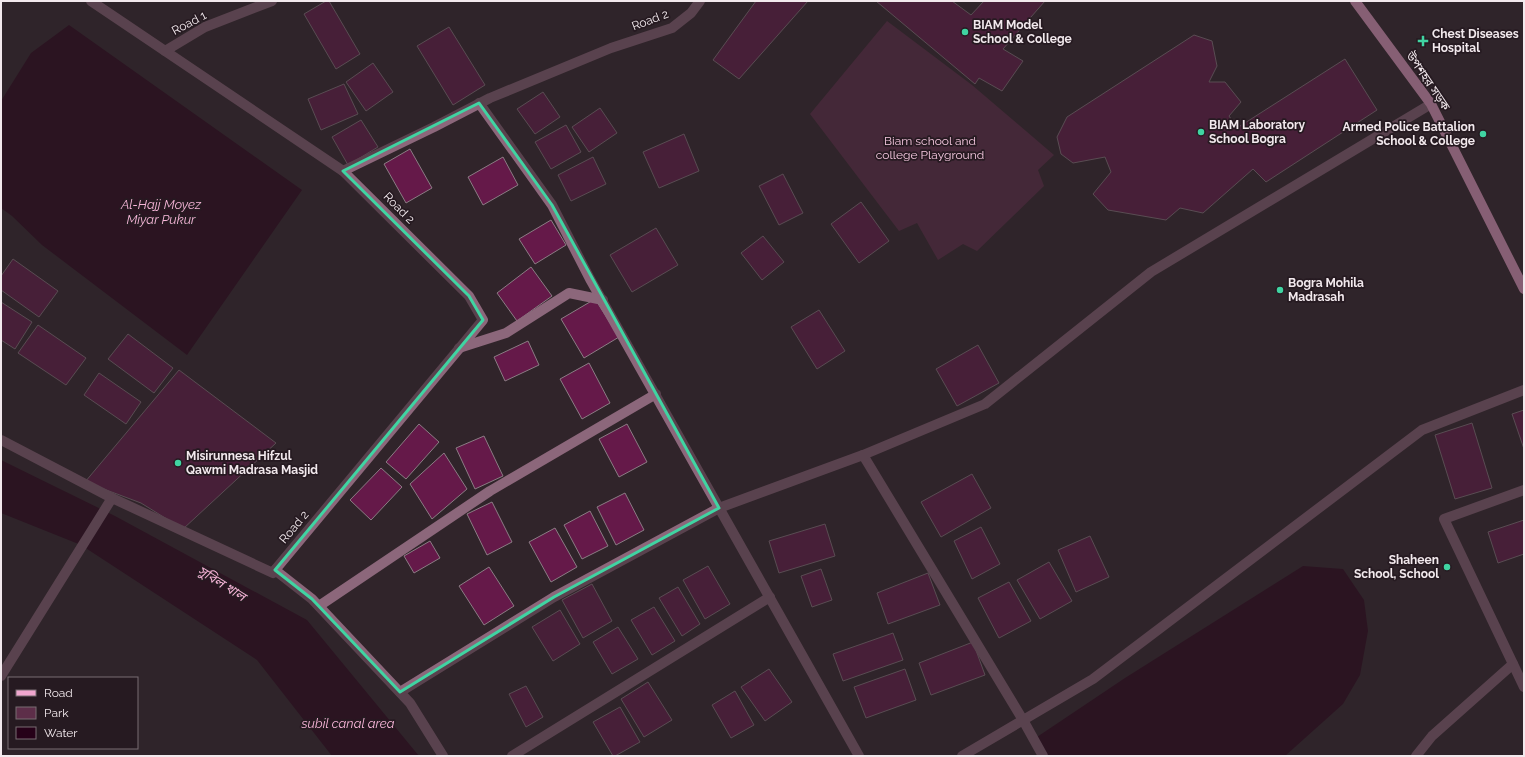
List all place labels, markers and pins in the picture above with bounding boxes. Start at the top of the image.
place label: BIAM Model School & College [973,18,1072,46]
marker: BIAM Model School & College [960,27,970,37]
place label: Chest Diseases Hospital [1432,27,1519,55]
marker: Chest Diseases Hospital [1417,35,1429,47]
place label: BIAM Laboratory School Bogra [1209,118,1306,146]
place label: Armed Police Battalion School & College [1343,120,1475,148]
marker: BIAM Laboratory School Bogra [1196,127,1206,137]
marker: Armed Police Battalion School & College [1478,129,1488,139]
place label: Bogra Mohila Madrasah [1288,276,1364,304]
marker: Bogra Mohila Madrasah [1275,285,1285,295]
place label: Misirunnesa Hifzul Qawmi Madrasa Masjid [186,449,318,477]
marker: Misirunnesa Hifzul Qawmi Madrasa Masjid [173,458,183,468]
place label: Shaheen School, School [1354,553,1439,581]
marker: Shaheen School, School [1442,562,1452,572]

